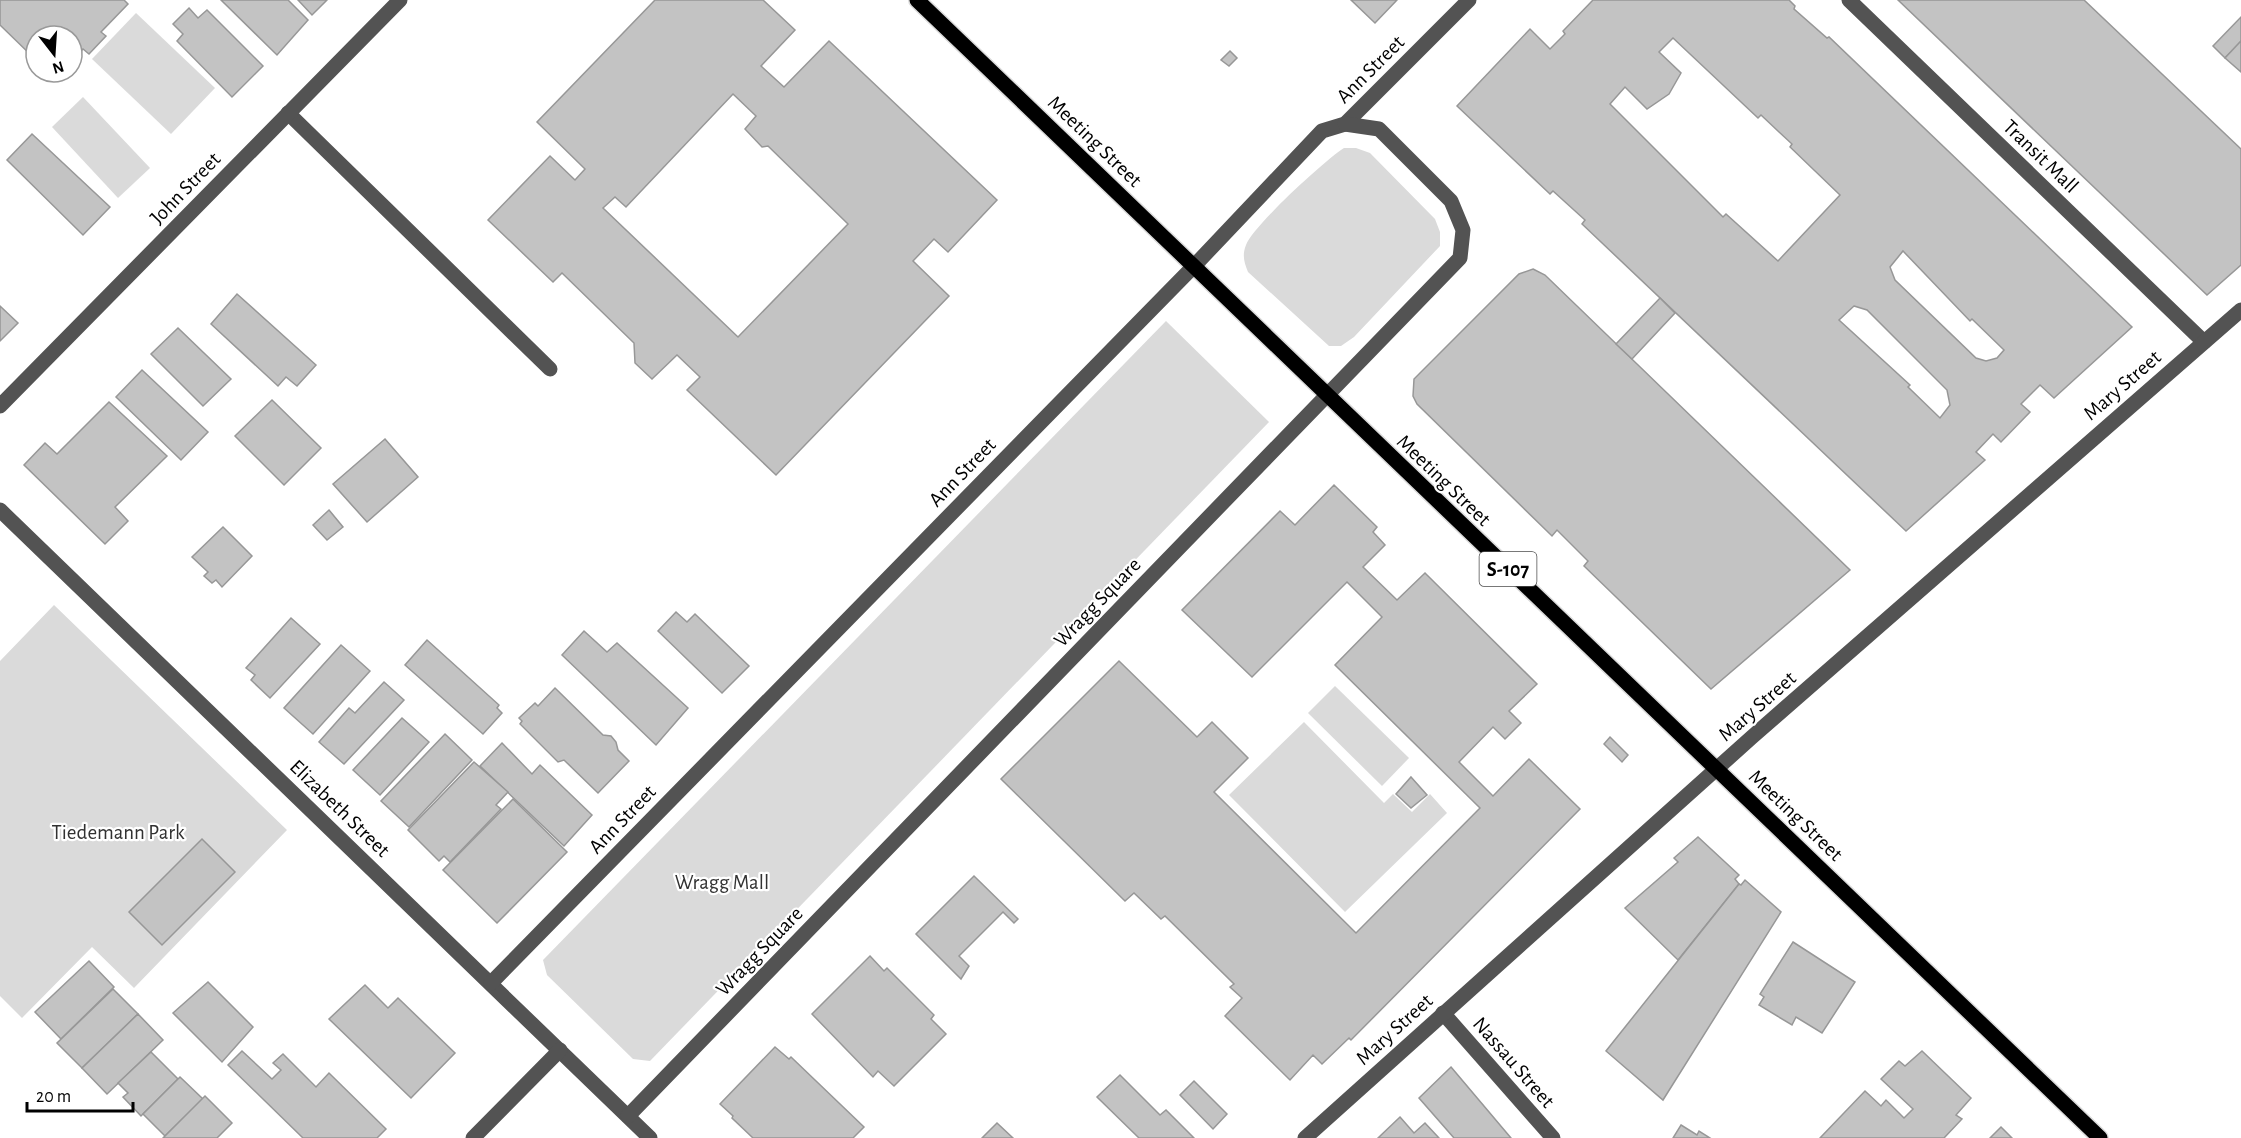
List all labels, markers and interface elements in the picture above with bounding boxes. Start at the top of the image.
north arrow [24,24,84,84]
street label: Ann Street [1332,31,1408,107]
text: N [50,58,66,77]
street label: Meeting Street [1044,92,1146,191]
street label: Transit Mall [1999,116,2082,197]
street label: John Street [146,148,225,228]
street label: Mary Street [2080,346,2165,424]
street label: Meeting Street [1393,431,1495,530]
street label: Ann Street [925,434,1000,511]
road number: S-107 [1480,552,1537,586]
street label: Wragg Square [1050,554,1145,651]
street label: Mary Street [1715,667,1800,745]
street label: Elizabeth Street [286,756,394,861]
street label: Meeting Street [1745,766,1847,865]
street label: Ann Street [585,781,660,858]
park label: Tiedemann Park [51,822,185,843]
park label: Wragg Mall [675,872,769,893]
street label: Wragg Square [712,903,807,1000]
street label: Mary Street [1352,990,1437,1069]
street label: Nassau Street [1469,1013,1559,1112]
scale bar [27,1075,134,1113]
text: 20 m [36,1088,71,1106]

